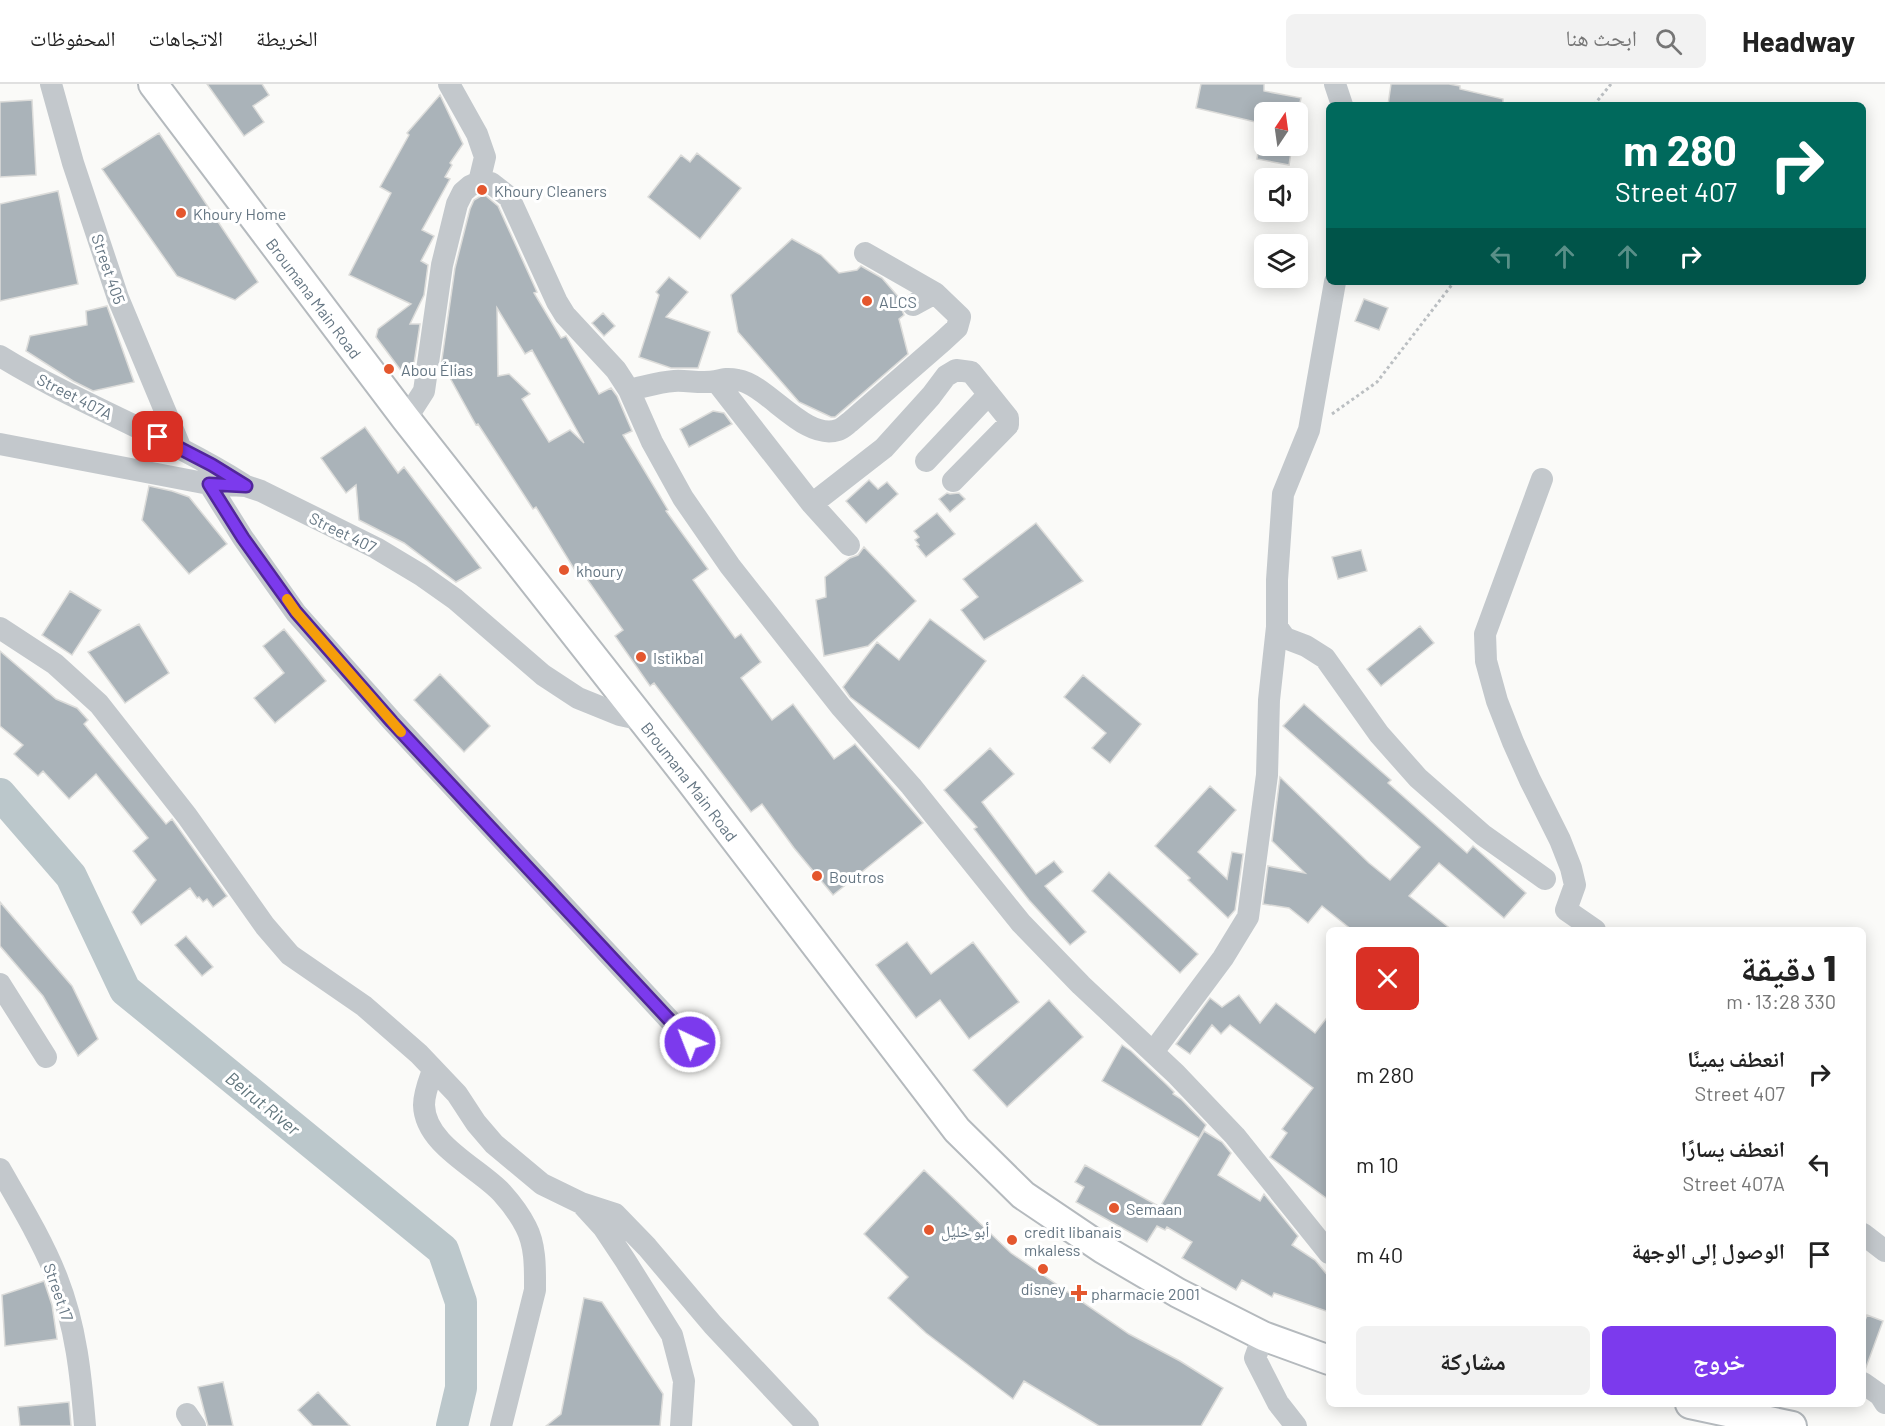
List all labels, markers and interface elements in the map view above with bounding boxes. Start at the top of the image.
search box [1286,14,1706,68]
text: ابحث هنا [1565,24,1637,50]
text: Headway [1742,24,1855,58]
text: المحفوظات [30,25,115,50]
text: الاتجاهات [148,25,223,50]
text: الخريطة [256,25,318,50]
icon: search [1652,25,1685,58]
north arrow [1254,102,1308,156]
map controls [1254,102,1308,288]
text: 280 m [1623,124,1737,174]
icon: right [1758,126,1836,204]
button: sound [1254,168,1308,222]
text: Street 407 [1615,175,1737,207]
place label: Khoury Cleaners [494,181,607,200]
marker: Khoury Cleaners [475,183,489,197]
place label: Khoury Home [193,204,286,223]
marker: Khoury Home [174,206,188,220]
street label: Street 405 [88,231,130,307]
street label: Broumana Main Road [263,234,366,362]
button: layers [1254,234,1308,288]
icon: left [1485,240,1518,273]
icon: ahead [1548,240,1581,273]
icon: ahead [1611,240,1644,273]
icon: right [1674,240,1707,273]
place label: ALCS [879,292,917,311]
marker: ALCS [860,294,874,308]
place label: Abou Élias [401,360,473,379]
marker: Abou Élias [382,362,396,376]
street label: Street 407A [34,369,116,423]
pin [132,411,183,462]
icon: arrive [141,420,174,453]
street label: Street 407 [306,508,380,557]
place label: khoury [576,561,624,580]
marker: khoury [557,563,571,577]
place label: Istikbal [653,648,703,667]
marker: Istikbal [634,650,648,664]
street label: Broumana Main Road [638,718,742,844]
place label: Boutros [829,867,884,886]
marker: Boutros [810,869,824,883]
text: 1 دقيقة [1740,945,1836,988]
button: close [1356,947,1419,1010]
text: 330 m · 13:28 [1726,989,1836,1013]
position arrow [658,1010,722,1074]
text: انعطف يمينًا [1687,1045,1785,1071]
icon: right [1803,1058,1836,1091]
text: 280 m [1356,1061,1414,1087]
water label: Beirut River [221,1066,305,1140]
text: Street 407 [1695,1081,1785,1105]
text: انعطف يسارًا [1681,1135,1785,1161]
icon: left [1803,1148,1836,1181]
text: 10 m [1356,1151,1399,1177]
text: Street 407A [1682,1171,1785,1195]
place label: Semaan [1126,1199,1182,1218]
marker: Semaan [1107,1201,1121,1215]
place label: أبو خليل [941,1221,989,1242]
place label: credit libanais mkaless [1024,1222,1122,1259]
marker: أبو خليل [922,1223,936,1237]
marker: credit libanais mkaless [1005,1233,1019,1247]
text: الوصول إلى الوجهة [1632,1237,1785,1263]
icon: arrive [1803,1238,1836,1271]
text: 40 m [1356,1241,1403,1267]
street label: Street 17 [40,1261,78,1324]
marker: disney [1036,1262,1050,1276]
place label: disney [1021,1279,1066,1298]
place label: pharmacie 2001 [1091,1284,1200,1303]
marker: pharmacie 2001 [1072,1286,1086,1300]
button: مشاركة [1356,1326,1590,1395]
button: خروج [1602,1326,1836,1395]

